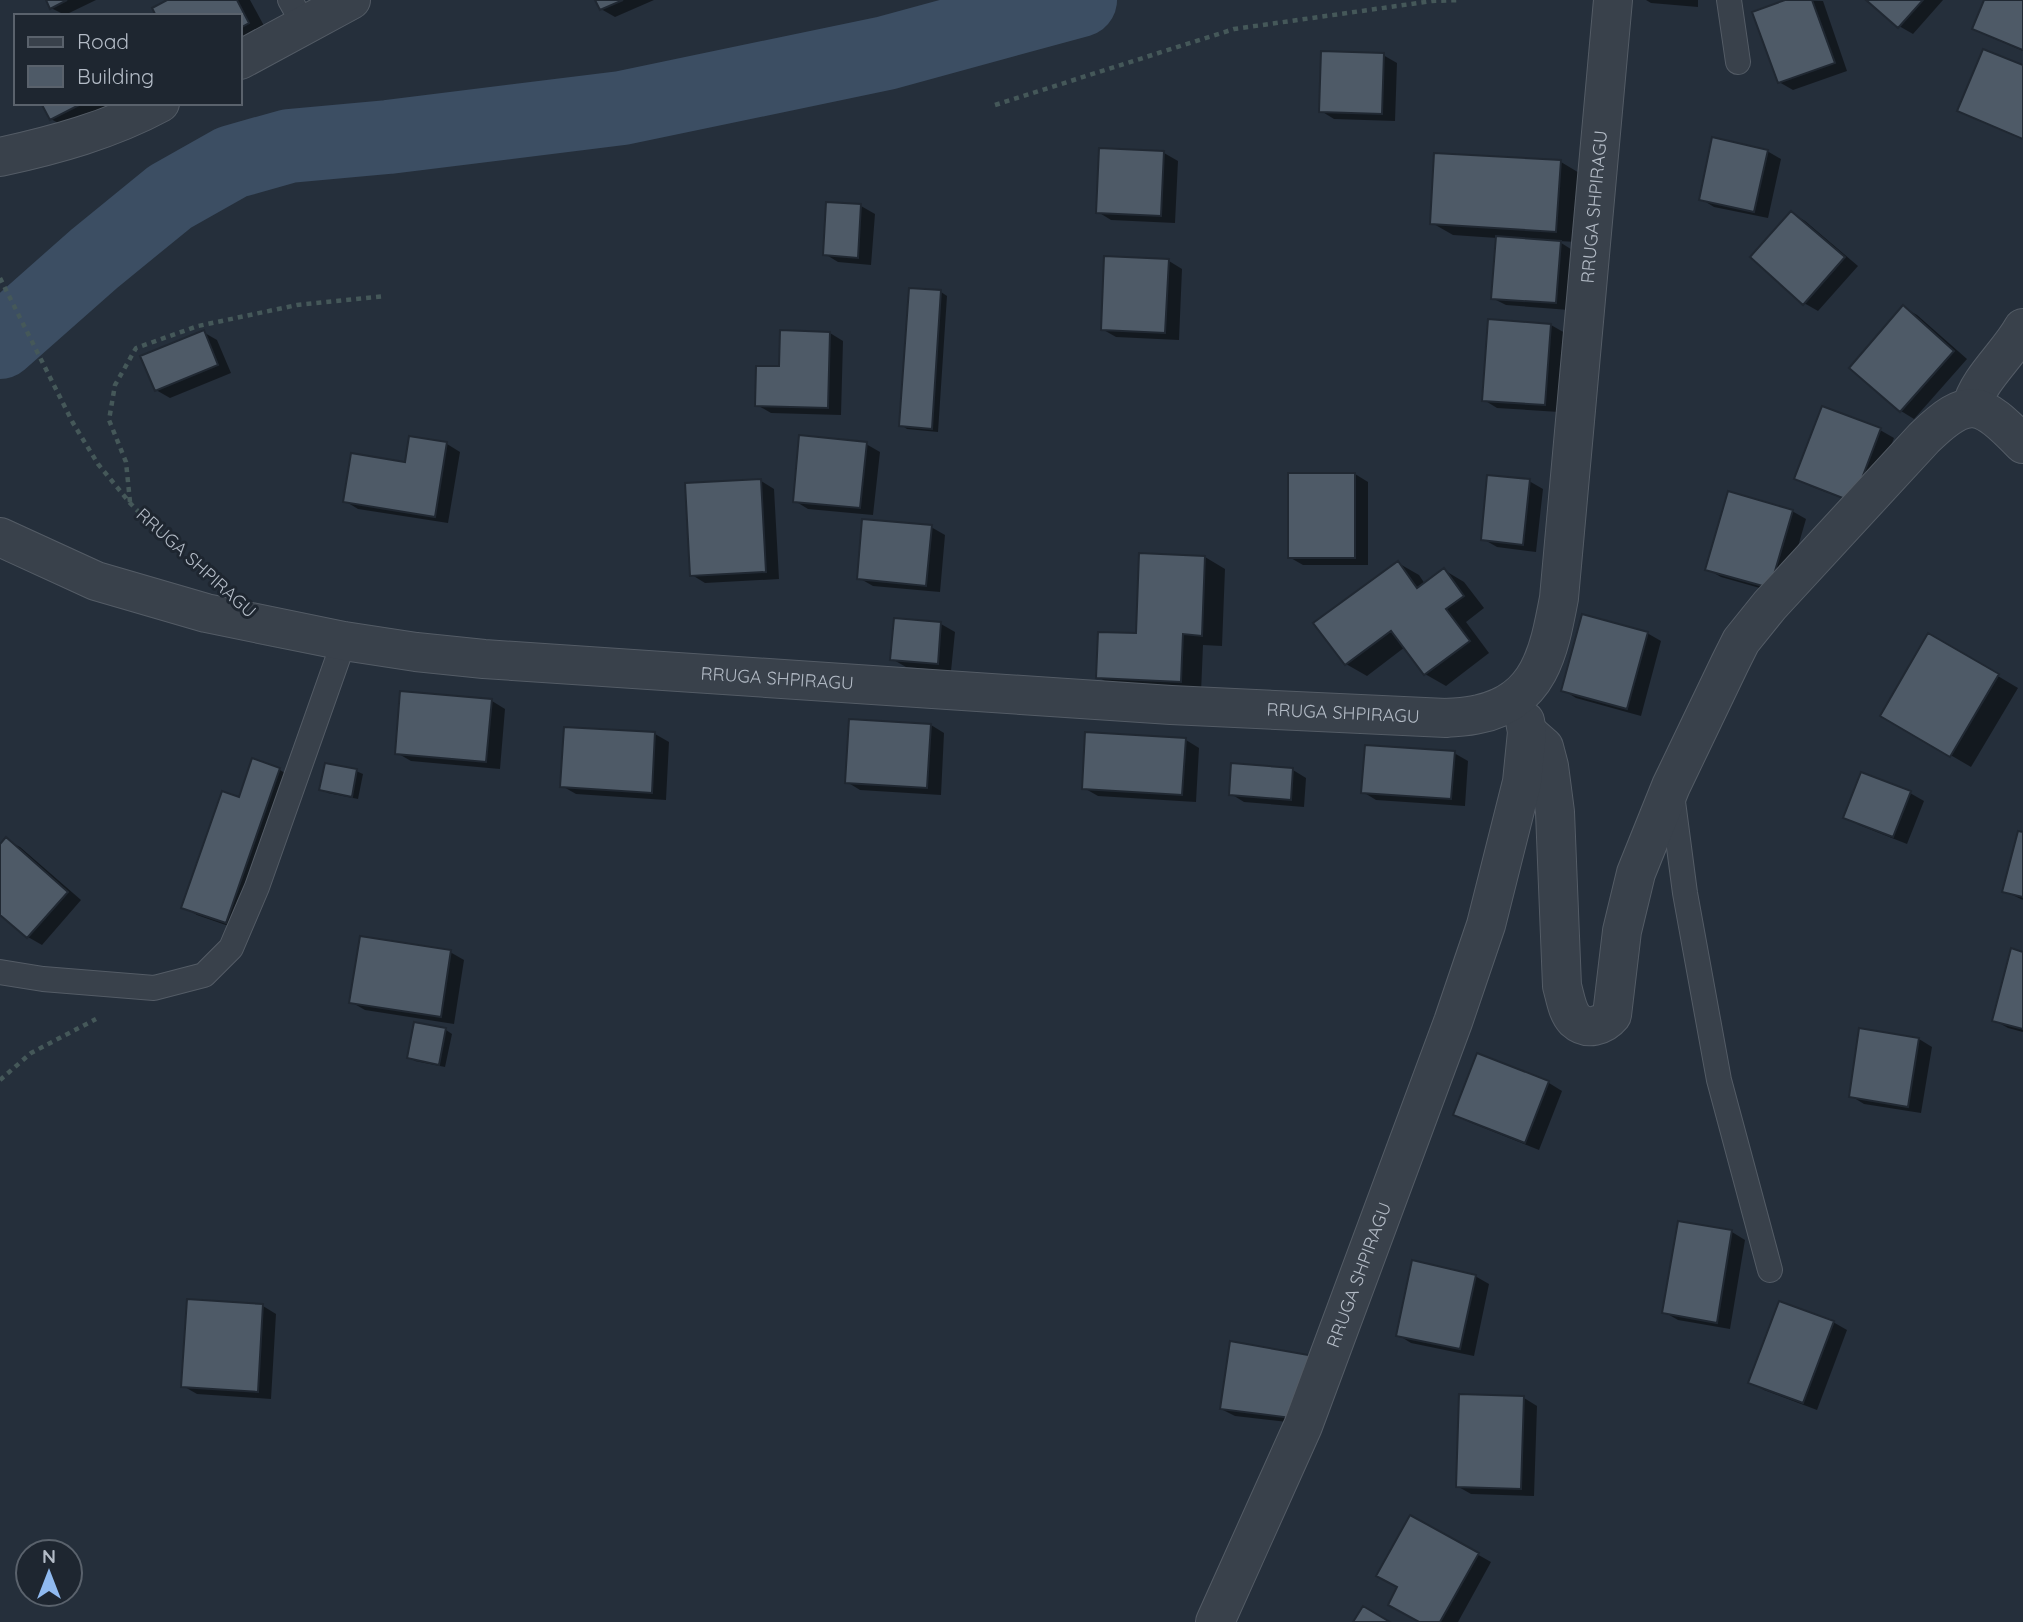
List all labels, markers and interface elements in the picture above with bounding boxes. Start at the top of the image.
legend [14,14,242,105]
text: Road [77,28,129,54]
text: Building [77,63,154,89]
street label: RRUGA SHPIRAGU [1575,129,1612,284]
street label: RRUGA SHPIRAGU [132,503,261,622]
street label: RRUGA SHPIRAGU [700,662,854,695]
street label: RRUGA SHPIRAGU [1266,698,1420,728]
street label: RRUGA SHPIRAGU [1321,1199,1396,1351]
north arrow [14,1538,84,1608]
text: N [42,1544,56,1568]

